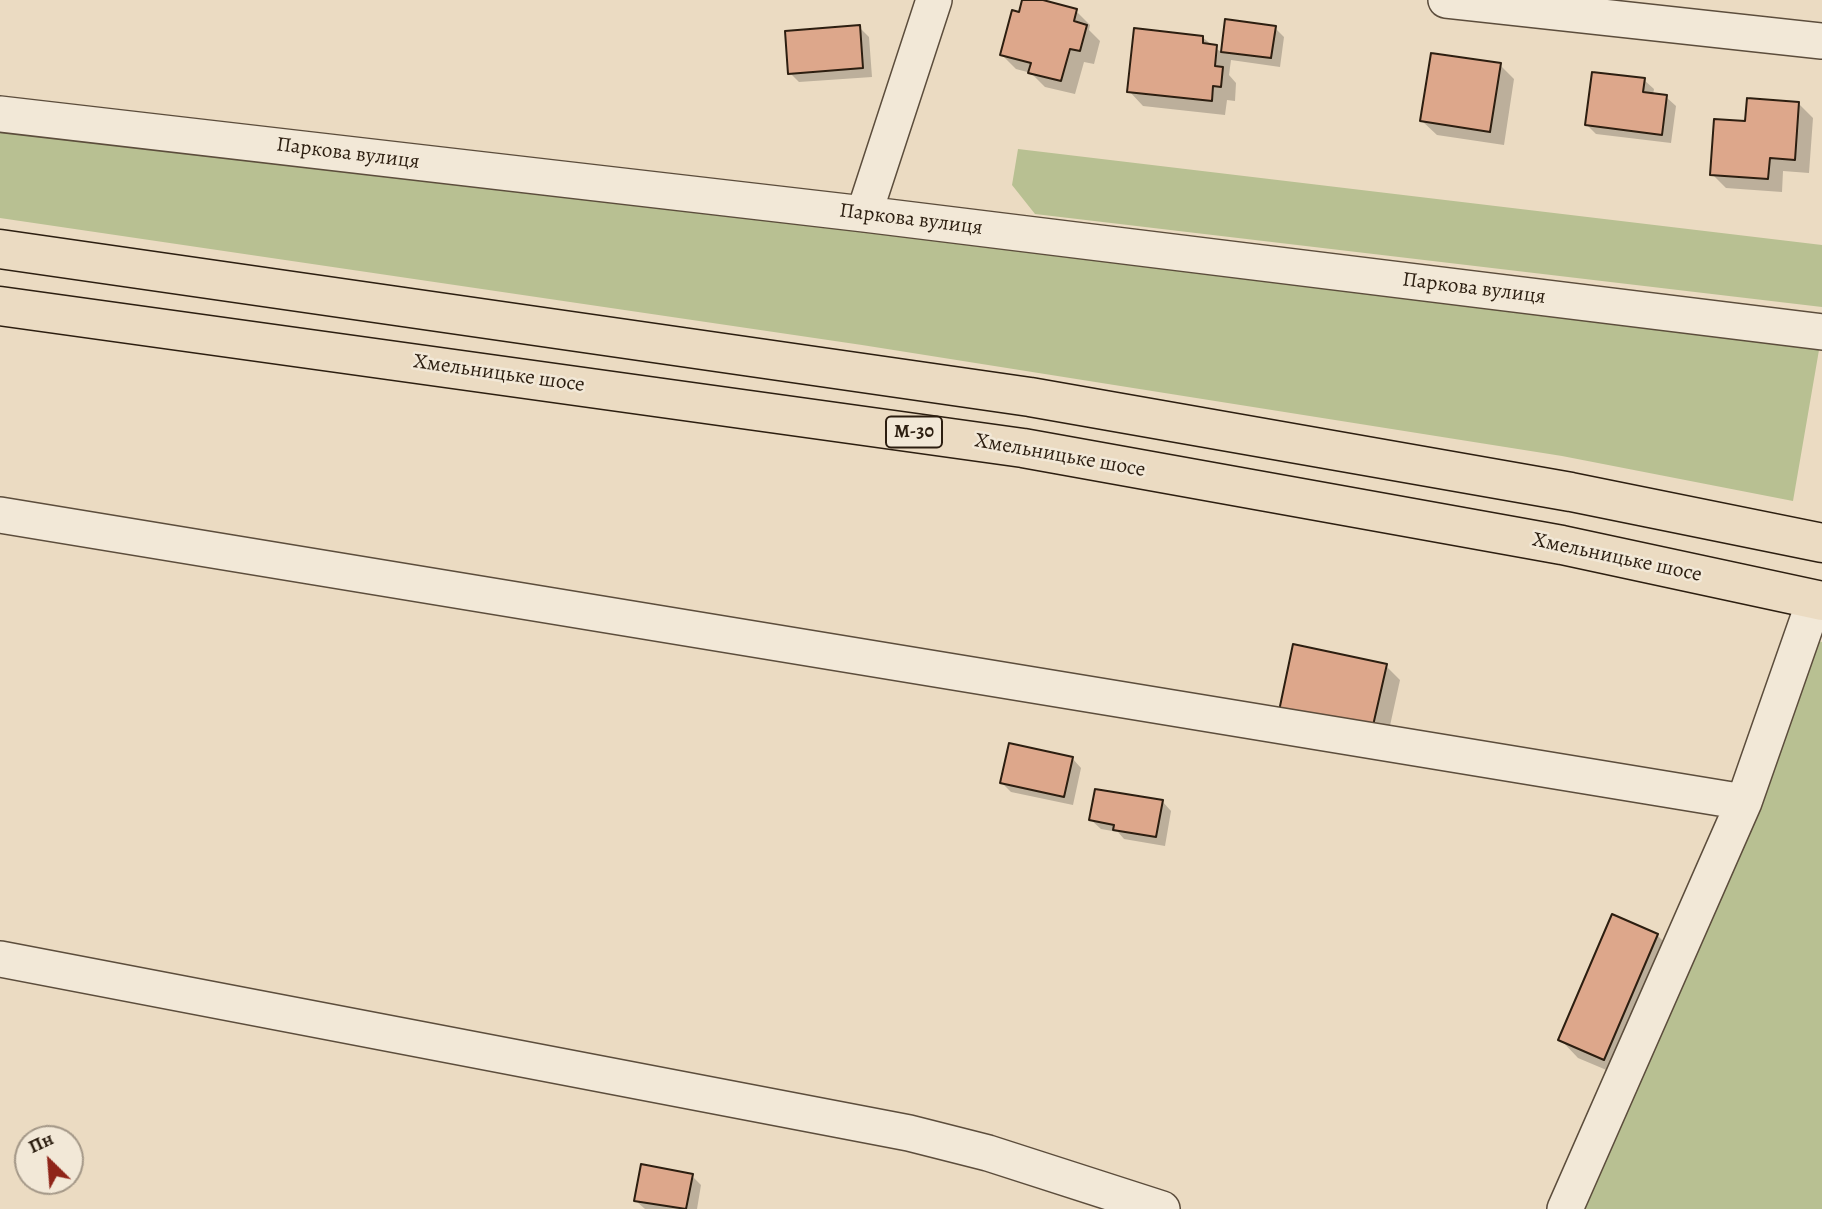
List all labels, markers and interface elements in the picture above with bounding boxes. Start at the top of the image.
street label: Паркова вулиця [275,133,421,175]
street label: Паркова вулиця [838,199,984,241]
street label: Паркова вулиця [1401,268,1547,310]
street label: Хмельницьке шосе [412,349,586,399]
road number: М-30 [886,416,942,448]
street label: Хмельницьке шосе [973,429,1147,483]
street label: Хмельницьке шосе [1530,528,1704,588]
north arrow [14,1125,84,1195]
text: Пн [24,1126,58,1160]

